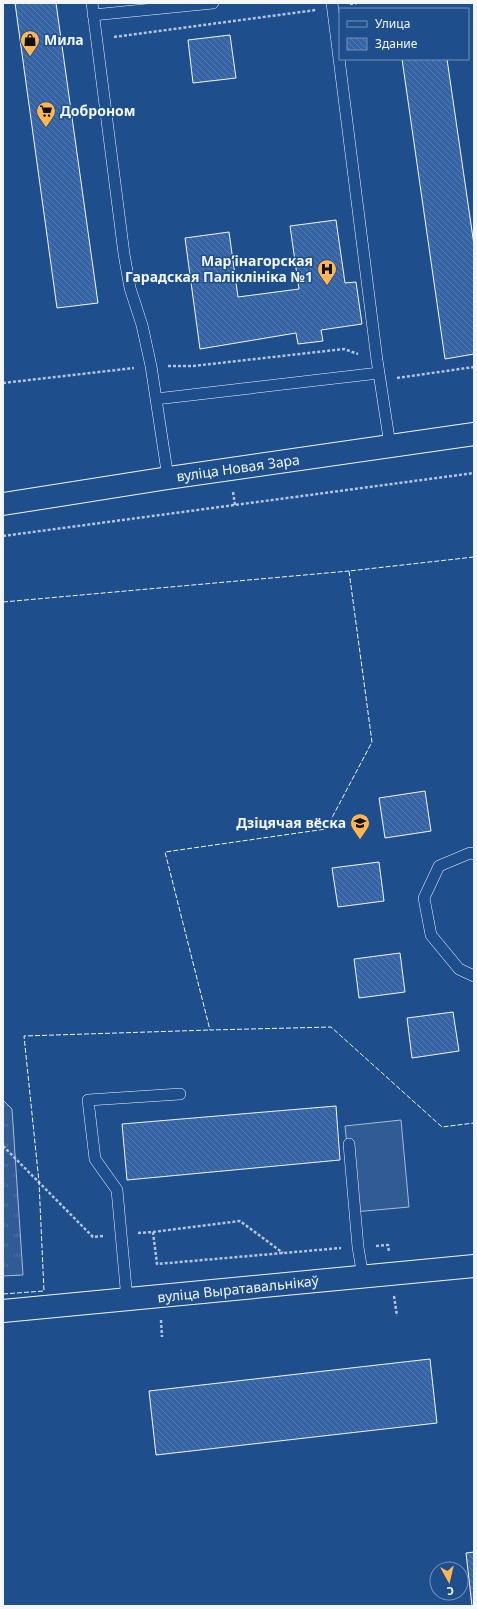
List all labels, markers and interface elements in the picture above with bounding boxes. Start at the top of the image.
legend [339,8,469,60]
text: Улица [375,15,410,32]
shop icon: Мила [19,29,41,57]
place label: Мила [44,30,84,49]
text: Здание [375,35,418,52]
supermarket icon: Доброном [35,100,57,128]
place label: Доброном [60,101,135,120]
place label: Марʼінагорская Гарадская Паліклініка №1 [125,251,313,286]
hospital icon: Марʼінагорская Гарадская Паліклініка №1 [316,258,338,286]
street label: вуліца Новая Зара [175,449,301,486]
school or university icon: Дзіцячая вёска [349,812,371,840]
place label: Дзіцячая вёска [236,813,346,832]
street label: вуліца Выратавальнікаў [156,1271,320,1306]
north arrow [429,1561,469,1601]
text: С [446,1583,455,1599]

